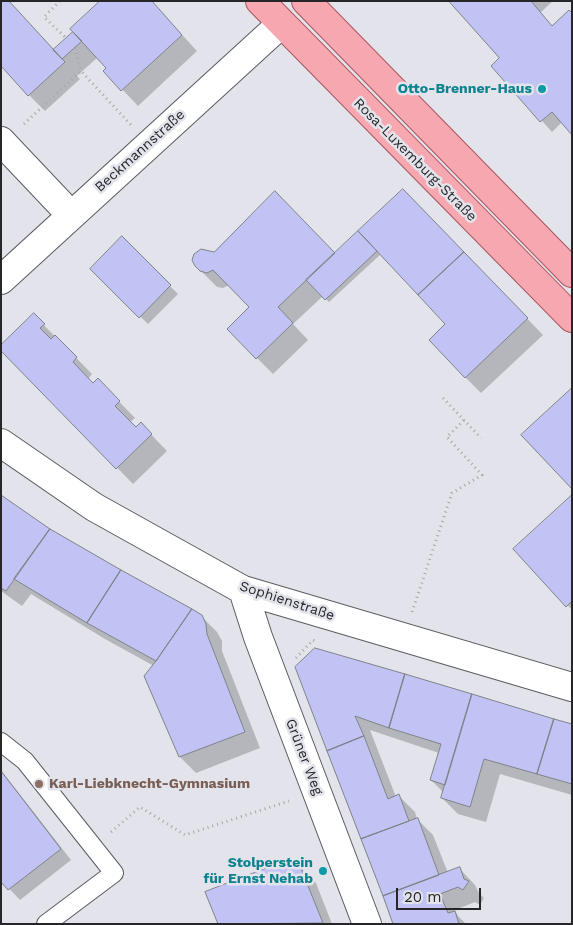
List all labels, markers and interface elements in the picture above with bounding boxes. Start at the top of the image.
place label: Otto-Brenner-Haus [398,81,532,97]
marker: Otto-Brenner-Haus [536,83,548,95]
street label: Rosa-Luxemburg-Straße [350,95,480,225]
street label: Beckmannstraße [92,106,188,196]
street label: Sophienstraße [237,578,337,624]
street label: Grüner Weg [282,717,326,797]
place label: Karl-Liebknecht-Gymnasium [49,776,250,792]
marker: Karl-Liebknecht-Gymnasium [33,778,45,790]
place label: Stolperstein für Ernst Nehab [203,855,313,888]
marker: Stolperstein für Ernst Nehab [317,865,329,877]
scale bar [398,878,483,910]
text: 20 m [404,888,442,906]

